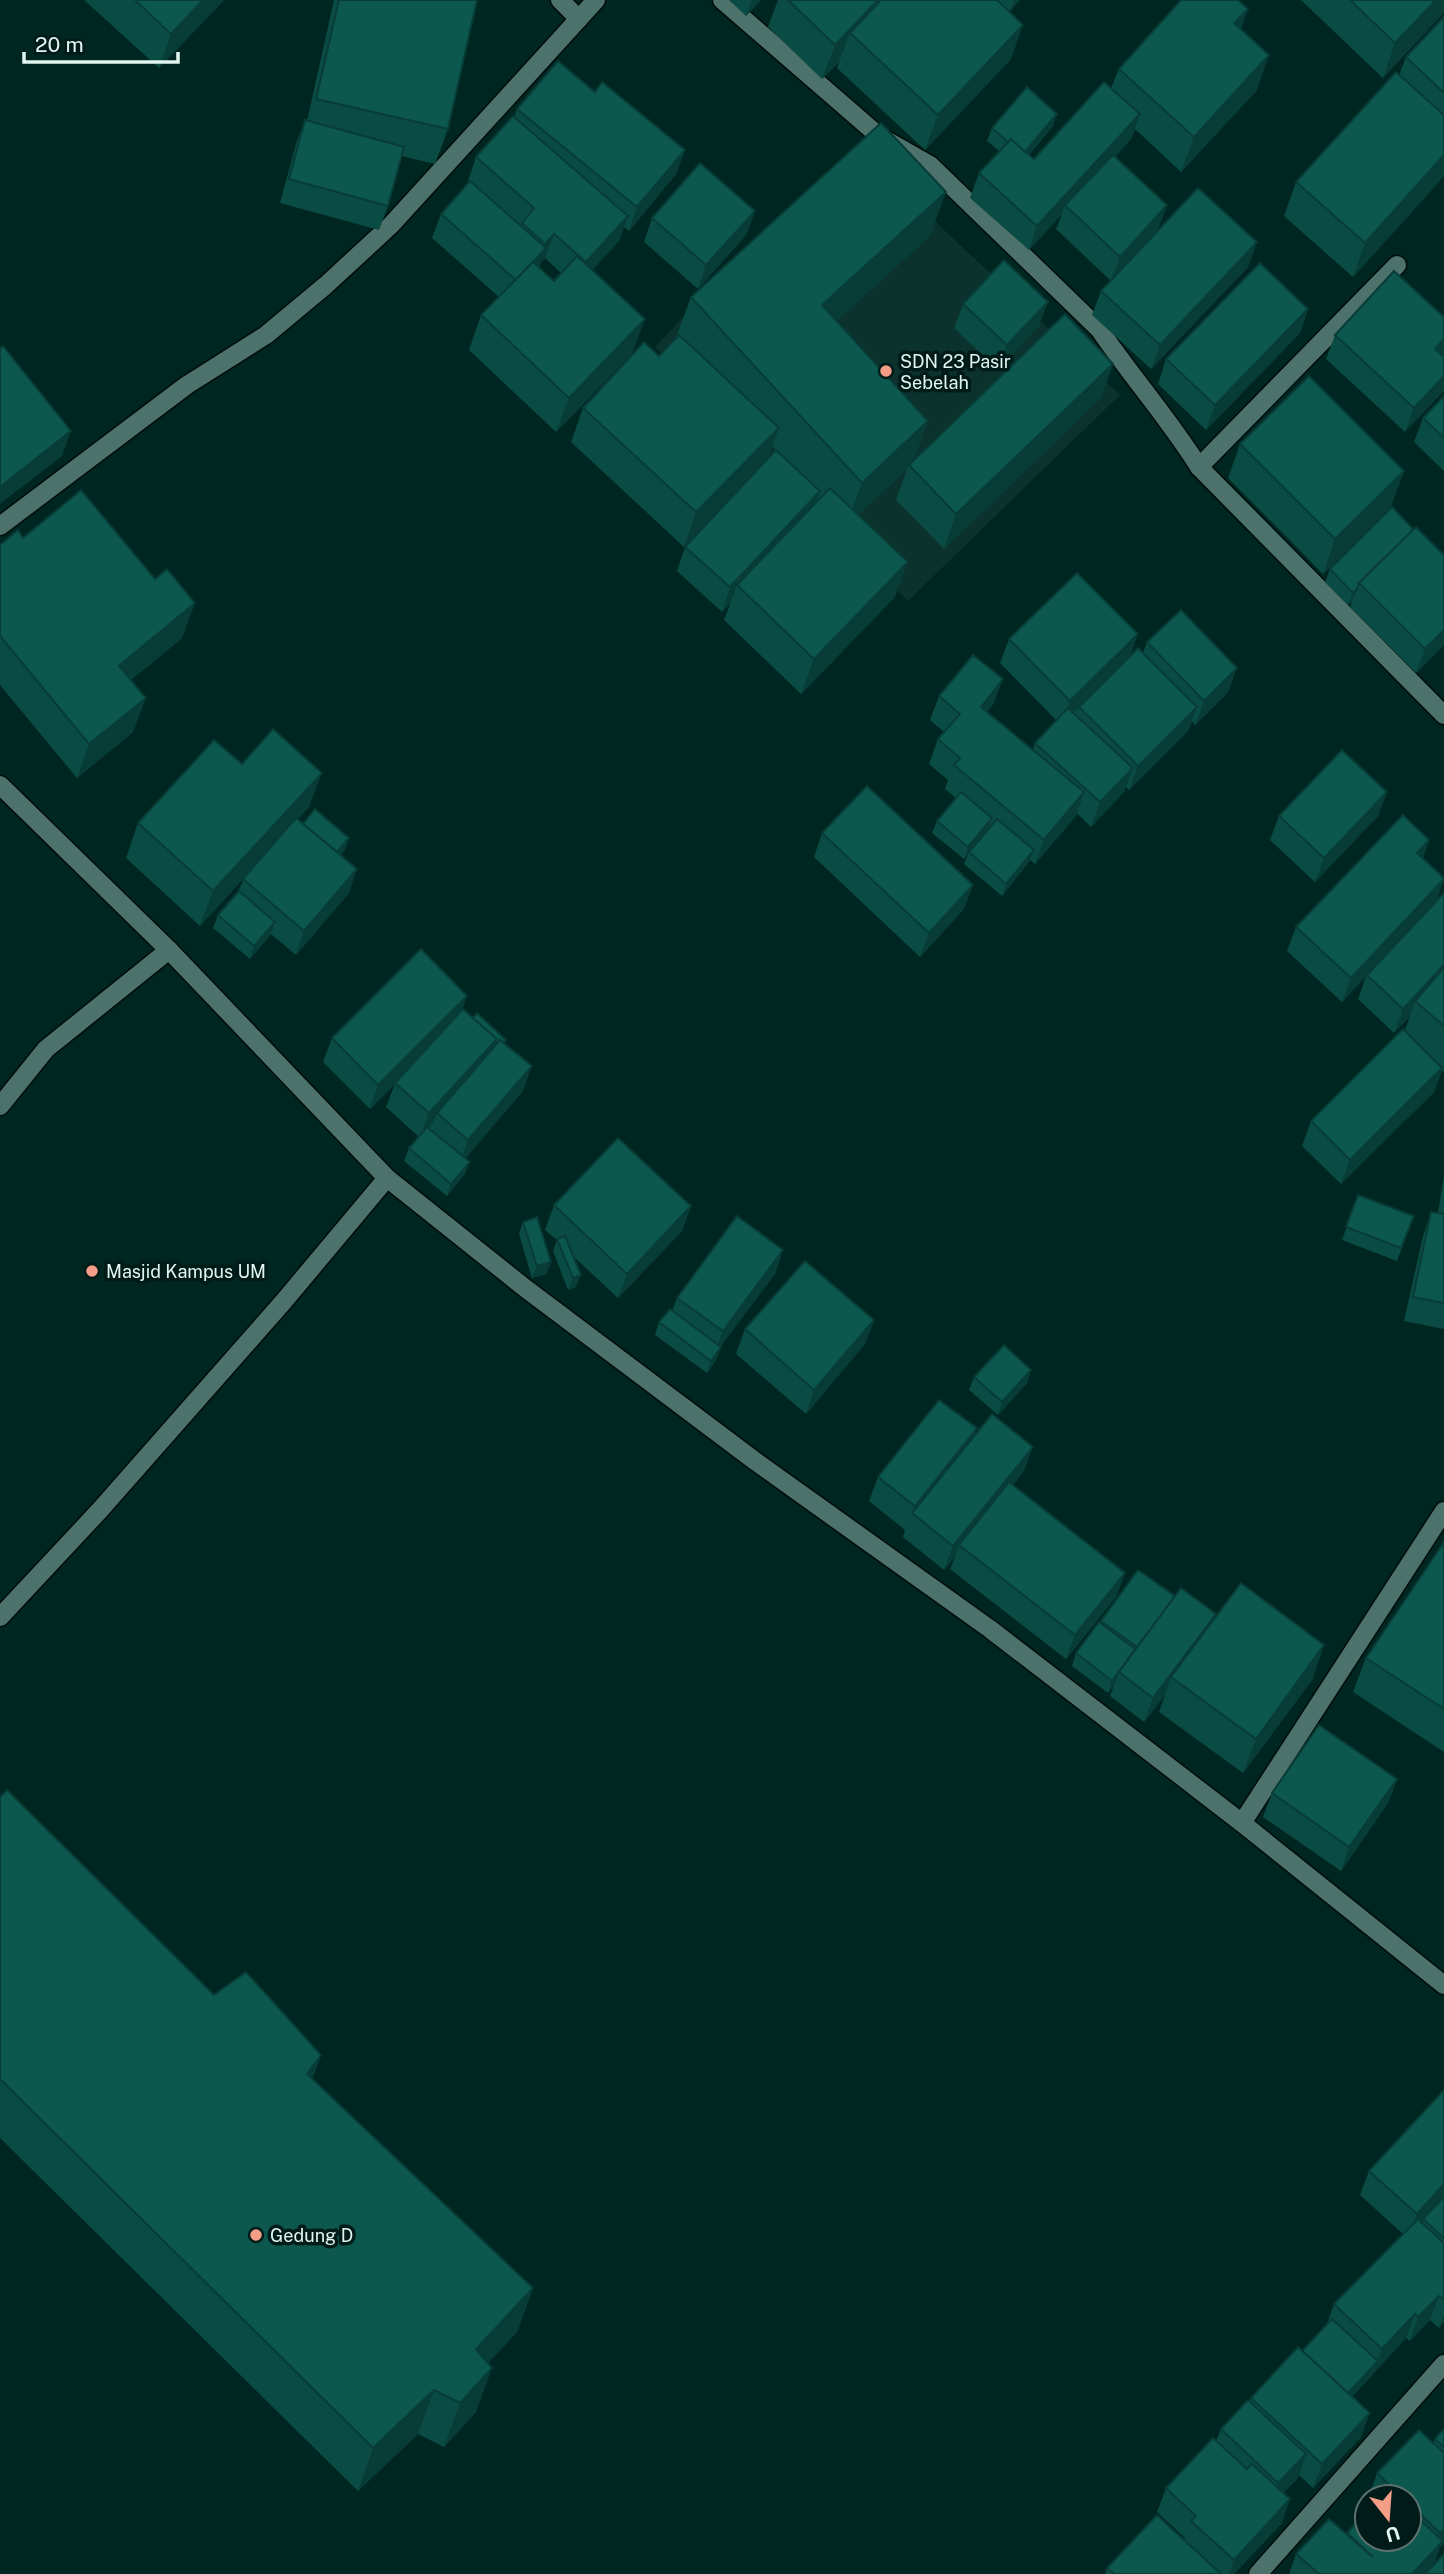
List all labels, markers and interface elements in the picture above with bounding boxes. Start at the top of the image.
scale bar [24,21,178,65]
text: 20 m [35,32,84,57]
place label: SDN 23 Pasir Sebelah [900,351,1011,393]
marker: SDN 23 Pasir Sebelah [878,363,894,379]
place label: Masjid Kampus UM [106,1261,266,1282]
marker: Masjid Kampus UM [84,1263,100,1279]
place label: Gedung D [270,2225,353,2246]
marker: Gedung D [248,2227,264,2243]
north arrow [1353,2483,1423,2553]
text: U [1383,2522,1403,2547]

